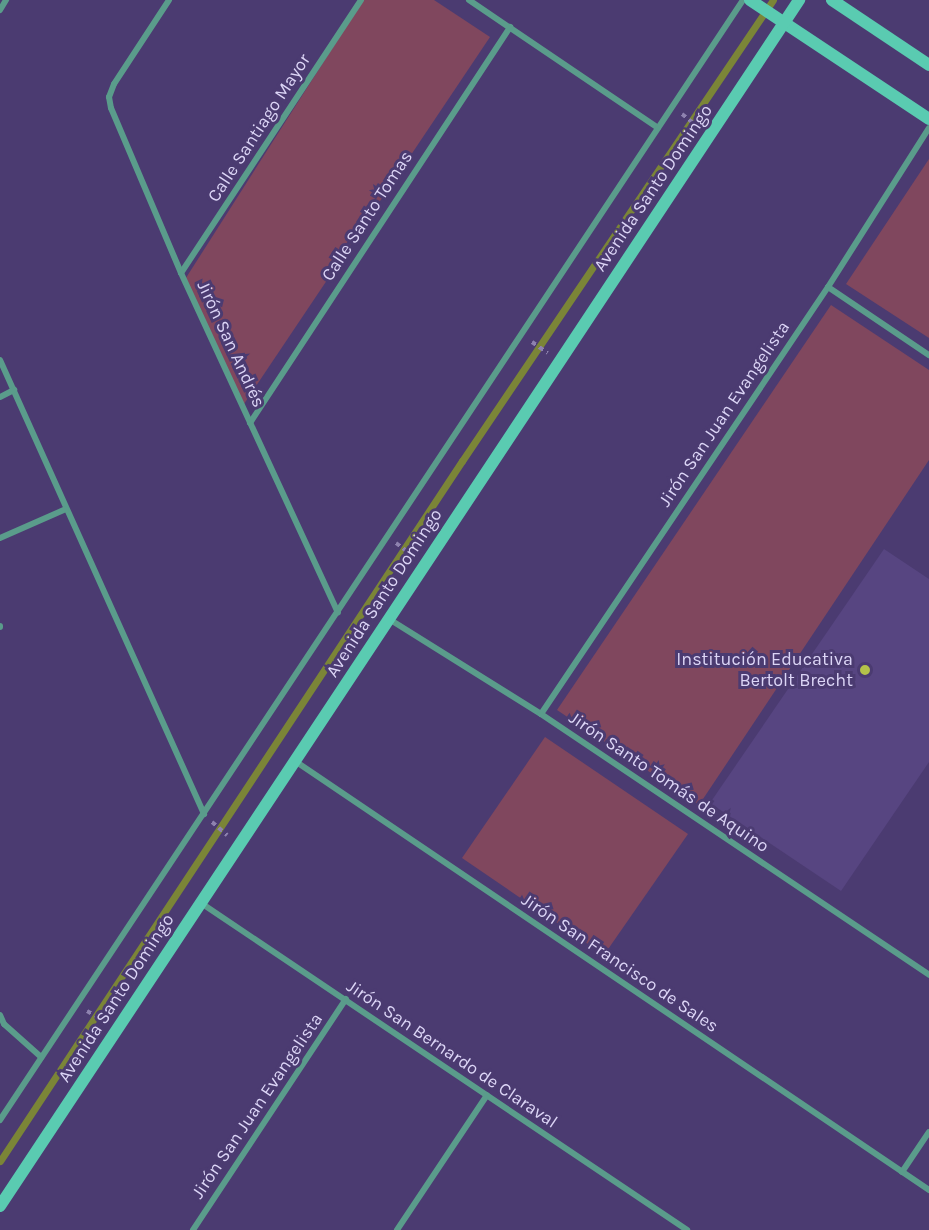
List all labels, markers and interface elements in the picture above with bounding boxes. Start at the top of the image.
street label: Calle Santiago Mayor [203,50,315,206]
street label: Avenida Santo Domingo [589,100,717,276]
street label: Calle Santo Tomas [317,147,417,285]
street label: Jirón San Andrés [192,277,270,411]
street label: Jirón San Juan Evangelista [654,317,794,511]
street label: Avenida Santo Domingo [321,505,447,681]
place label: Institución Educativa Bertolt Brecht [676,649,853,692]
marker: Institución Educativa Bertolt Brecht [858,663,872,677]
street label: Jirón Santo Tomás de Aquino [565,707,773,857]
street label: Jirón San Francisco de Sales [517,889,723,1037]
street label: Avenida Santo Domingo [53,910,179,1086]
street label: Jirón San Bernardo de Claraval [342,975,562,1133]
street label: Jirón San Juan Evangelista [187,1009,327,1203]

